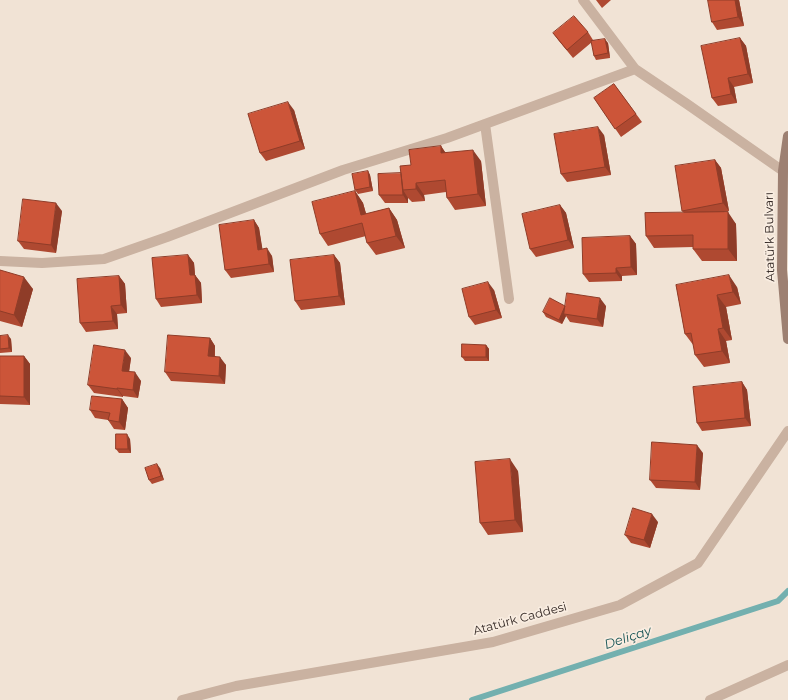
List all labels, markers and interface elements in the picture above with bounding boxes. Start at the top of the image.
street label: Atatürk Bulvarı [762,192,778,282]
street label: Atatürk Caddesi [472,600,568,638]
water label: Deliçay [602,623,654,653]

